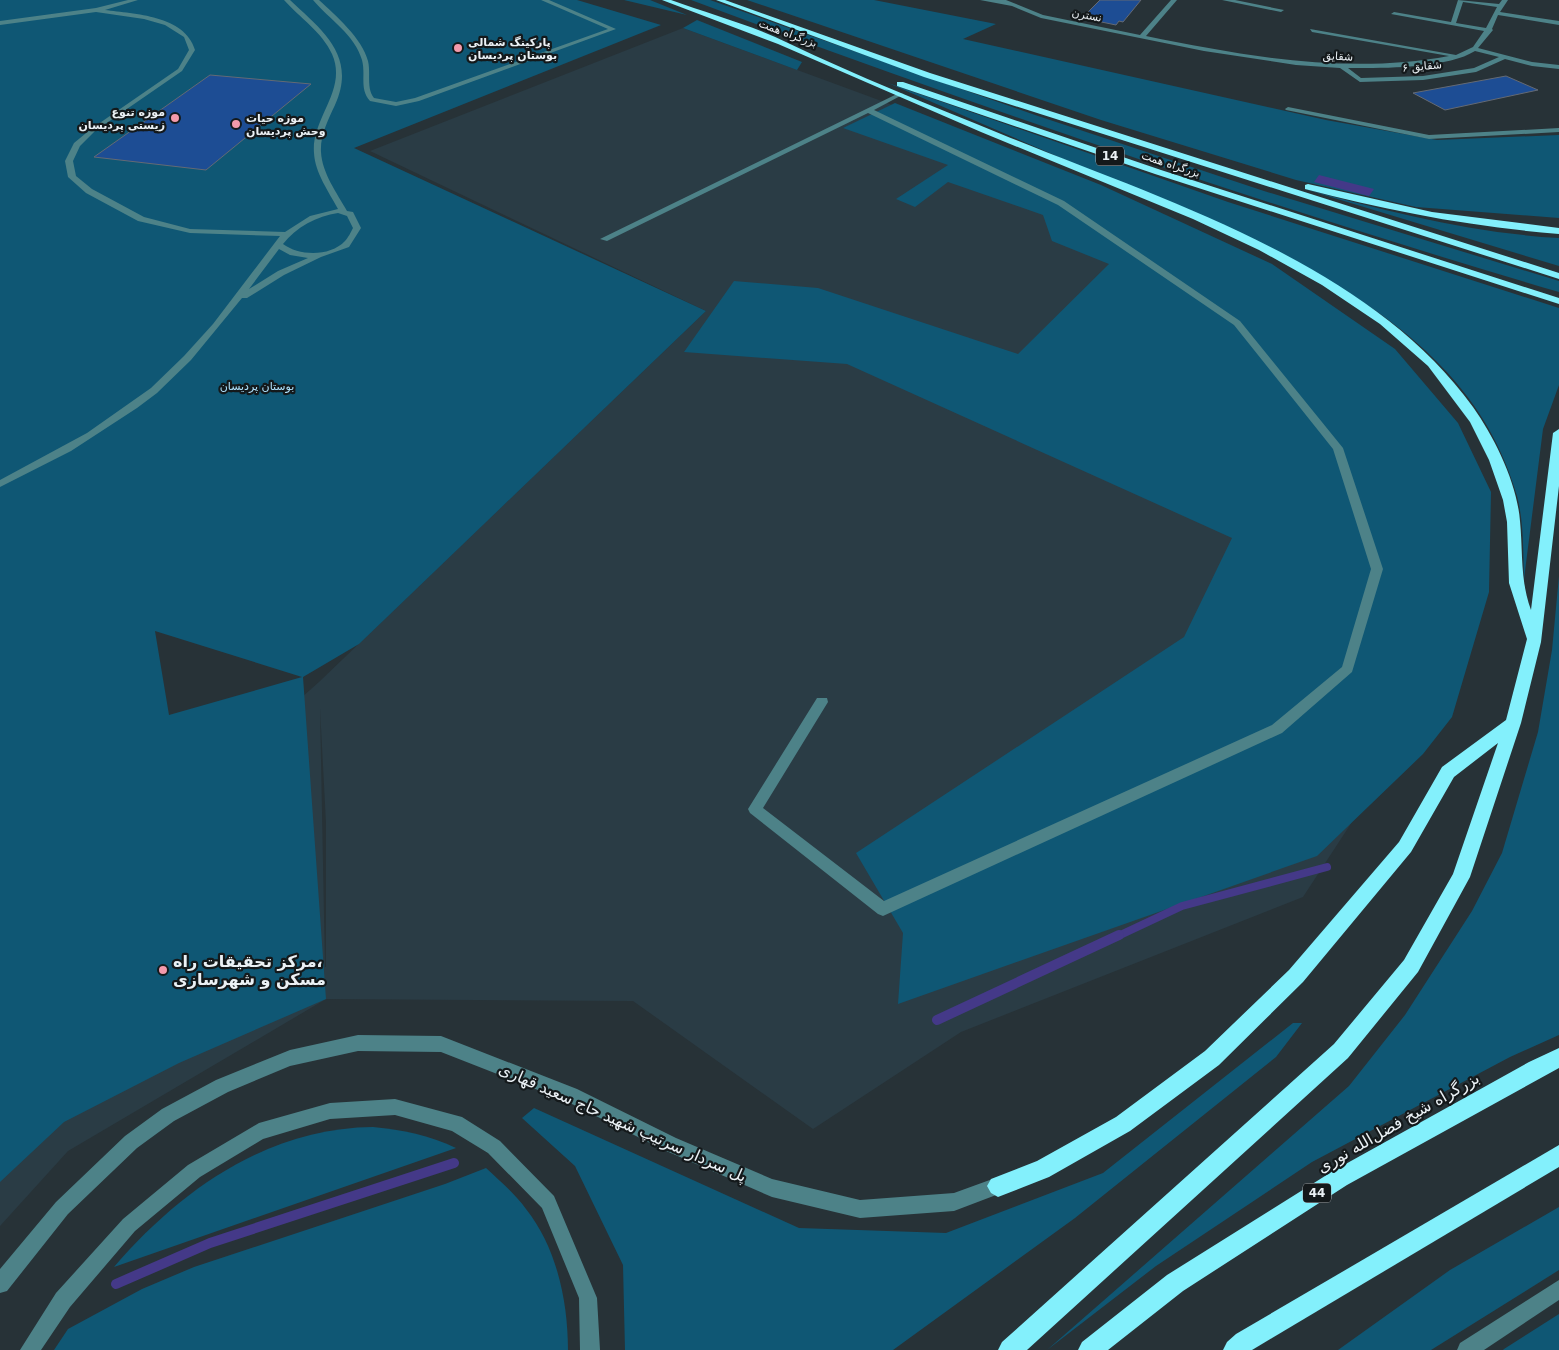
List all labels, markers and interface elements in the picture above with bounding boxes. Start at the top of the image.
street label: نسترن [1071,6,1103,25]
street label: بزرگراه همت [757,17,819,50]
place label: پارکینگ شمالی بوستان پردیسان [468,35,557,62]
marker: پارکینگ شمالی بوستان پردیسان [452,42,464,54]
street label: شقایق [1322,49,1353,65]
street label: شقایق ۶ [1402,58,1443,76]
place label: موزه تنوع زیستی پردیسان [78,106,165,132]
marker: موزه تنوع زیستی پردیسان [169,112,181,124]
place label: موزه حیات وحش پردیسان [246,112,326,138]
marker: موزه حیات وحش پردیسان [230,118,242,130]
road number: 14 [1096,146,1124,166]
street label: بزرگراه همت [1140,149,1202,180]
park label: بوستان پردیسان [220,380,294,393]
place label: مرکز تحقیقات راه، مسکن و شهرسازی [173,952,326,989]
marker: مرکز تحقیقات راه، مسکن و شهرسازی [157,964,169,976]
street label: پل سردار سرتیپ شهید حاج سعید قهاری [495,1059,750,1187]
street label: بزرگراه شیخ فضل‌الله نوری [1314,1068,1483,1178]
road number: 44 [1303,1184,1331,1202]

